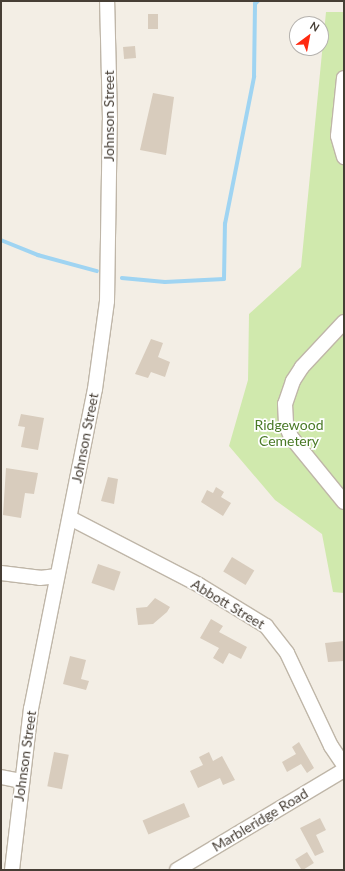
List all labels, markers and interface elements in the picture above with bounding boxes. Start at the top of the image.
north arrow [289,16,329,56]
text: N [308,18,322,34]
street label: Johnson Street [101,70,117,162]
street label: Johnson Street [68,391,102,485]
park label: Ridgewood Cemetery [255,417,323,450]
street label: Abbott Street [188,575,268,633]
street label: Johnson Street [10,710,40,802]
street label: Marbleridge Road [209,785,311,855]

